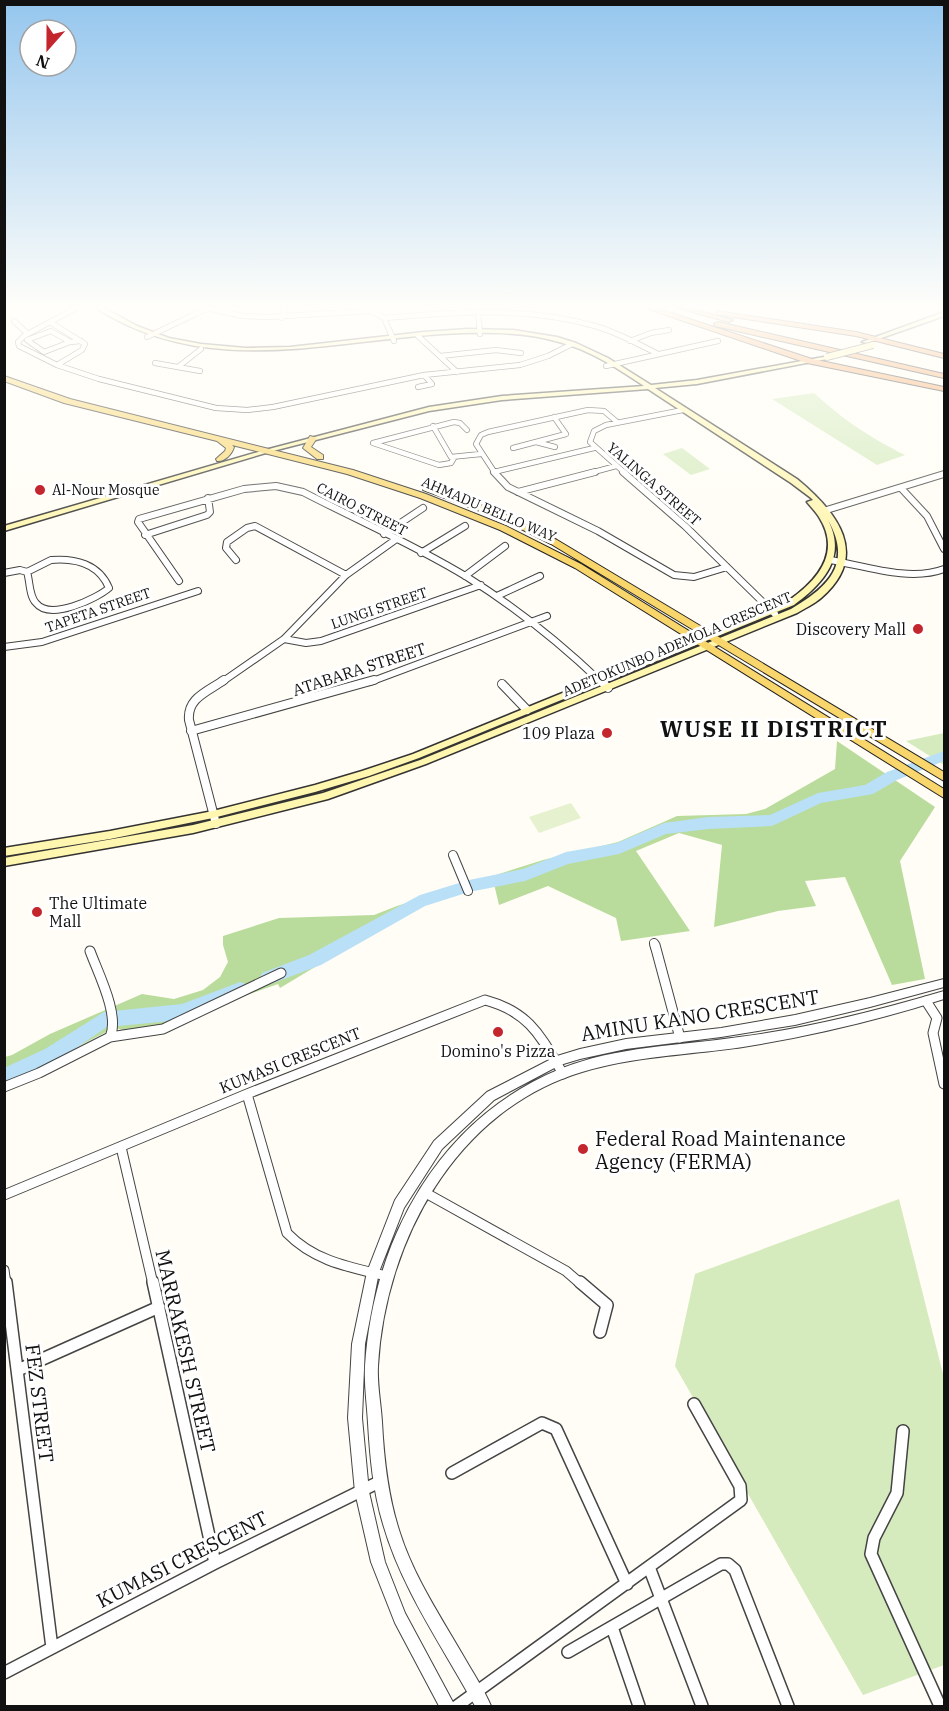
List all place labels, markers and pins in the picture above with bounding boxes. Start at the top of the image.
place label: Al-Nour Mosque [52,481,159,499]
marker: Al-Nour Mosque [33,483,47,497]
place label: Discovery Mall [796,619,906,639]
marker: Discovery Mall [911,622,925,636]
place label: 109 Plaza [522,723,595,743]
marker: 109 Plaza [600,726,614,740]
place label: The Ultimate Mall [49,893,147,931]
marker: The Ultimate Mall [30,905,44,919]
marker: Domino's Pizza [491,1025,505,1039]
place label: Domino's Pizza [441,1041,556,1061]
place label: Federal Road Maintenance Agency (FERMA) [595,1125,846,1175]
marker: Federal Road Maintenance Agency (FERMA) [576,1142,590,1156]

